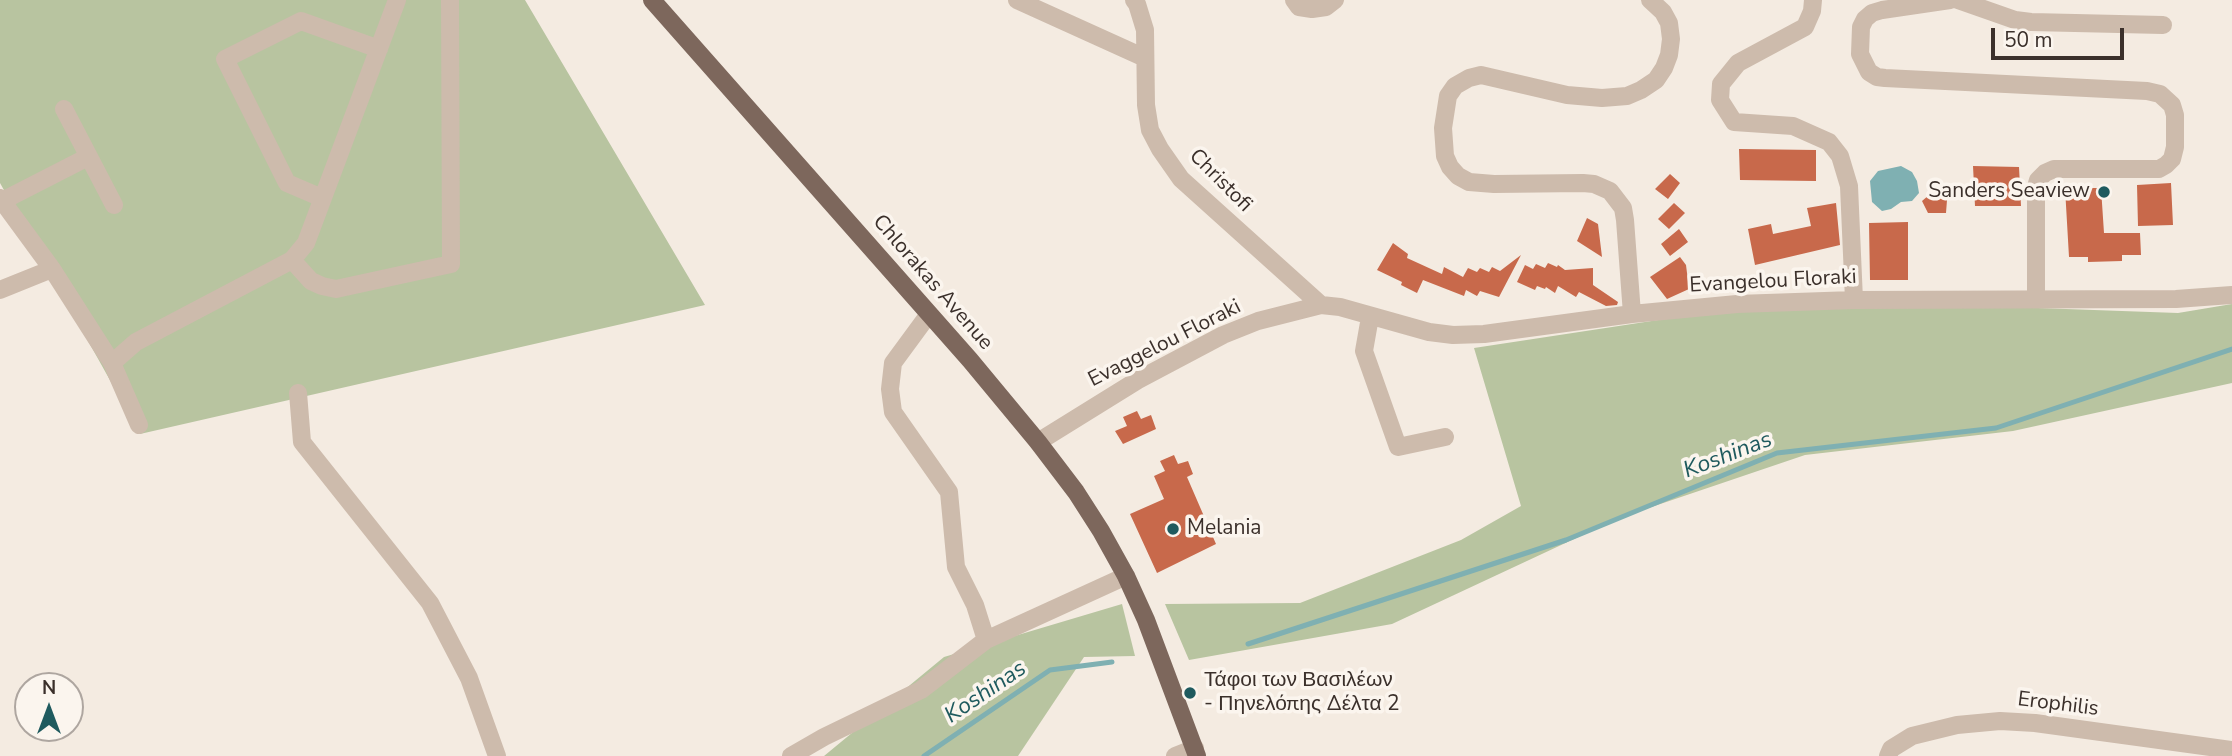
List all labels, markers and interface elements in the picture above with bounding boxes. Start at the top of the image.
scale bar [1994,14,2127,58]
text: 50 m [2004,26,2053,54]
street label: Christofi [1183,144,1257,218]
place label: Sanders Seaview [1928,179,2090,205]
marker: Sanders Seaview [2096,184,2112,200]
street label: Chlorakas Avenue [866,210,998,356]
street label: Evangelou Floraki [1689,265,1857,299]
street label: Evaggelou Floraki [1085,295,1245,393]
water label: Koshinas [1680,427,1776,485]
place label: Melania [1187,516,1261,542]
marker: Melania [1165,521,1181,537]
water label: Koshinas [940,656,1032,730]
place label: Τάφοι των Βασιλέων - Πηνελόπης Δέλτα 2 [1204,668,1400,718]
north arrow [14,672,84,742]
text: N [42,675,56,701]
marker: Τάφοι των Βασιλέων - Πηνελόπης Δέλτα 2 [1182,685,1198,701]
street label: Erophilis [2016,688,2100,722]

